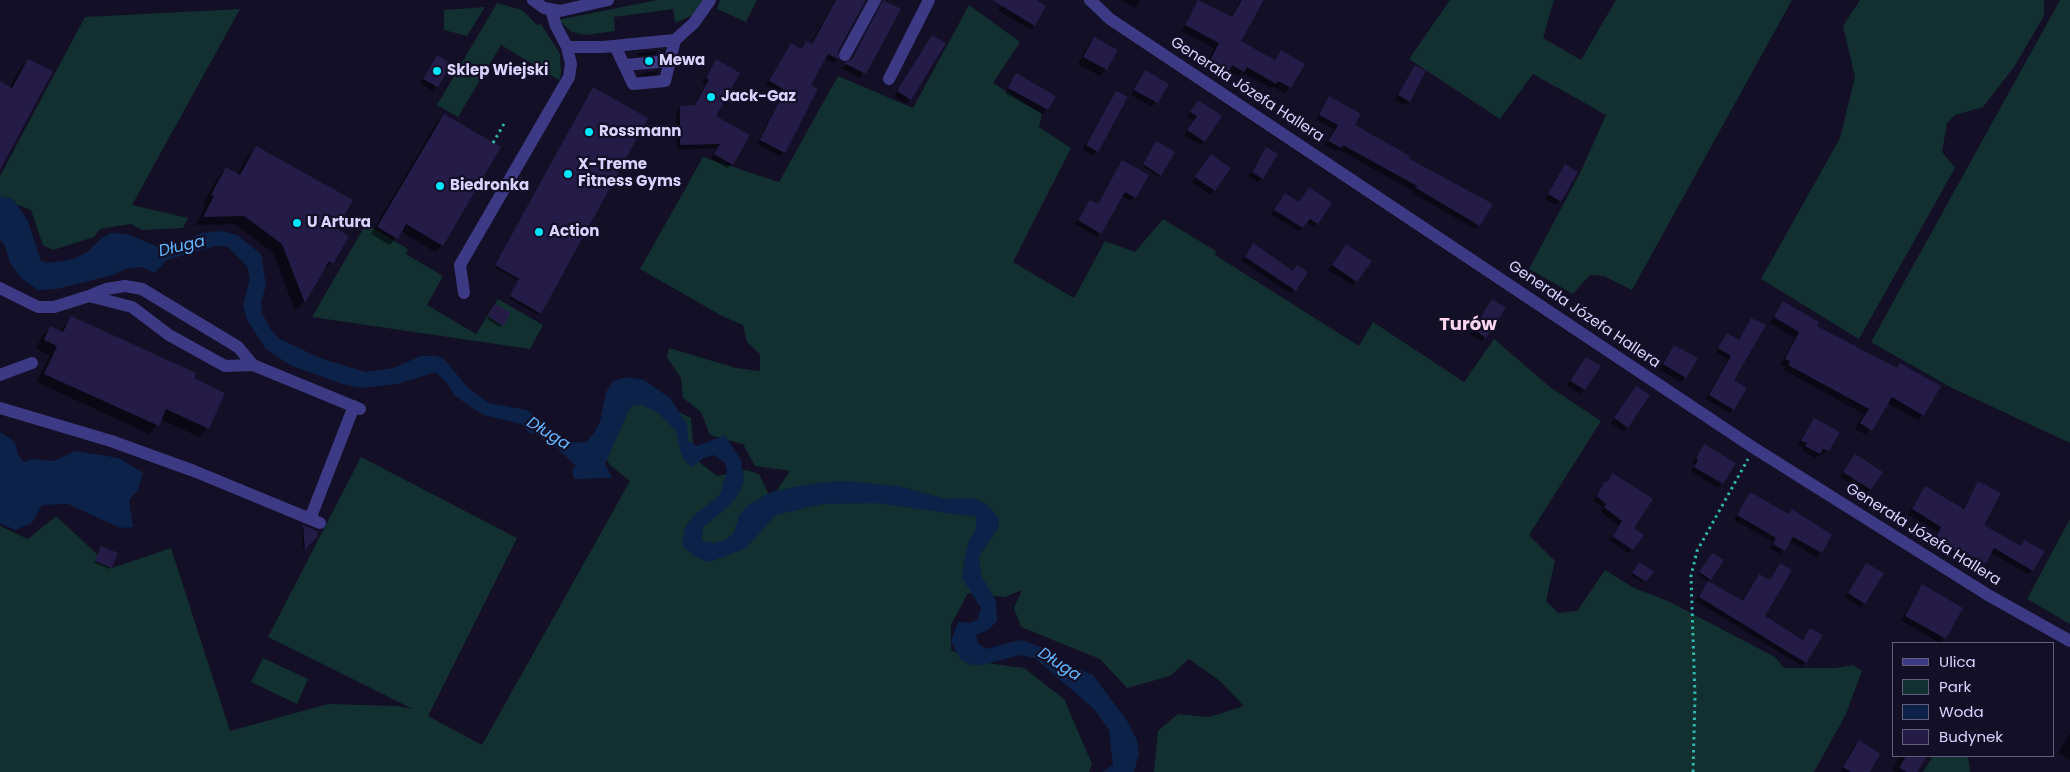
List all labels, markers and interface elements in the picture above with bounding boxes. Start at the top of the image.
street label: Generała Józefa Hallera [1167,34,1327,146]
place label: Mewa [659,52,705,70]
marker: Mewa [643,55,655,67]
place label: Sklep Wiejski [447,62,548,80]
marker: Sklep Wiejski [431,65,443,77]
place label: Jack-Gaz [721,88,796,106]
marker: Jack-Gaz [705,91,717,103]
place label: Rossmann [599,123,681,141]
marker: Rossmann [583,126,595,138]
place label: X-Treme Fitness Gyms [578,156,681,191]
marker: X-Treme Fitness Gyms [562,168,574,180]
place label: Biedronka [450,177,529,195]
marker: Biedronka [434,180,446,192]
place label: U Artura [307,214,371,232]
marker: U Artura [291,217,303,229]
place label: Action [549,223,599,241]
marker: Action [533,226,545,238]
water label: Długa [157,232,207,262]
street label: Generała Józefa Hallera [1505,257,1663,373]
district label: Turów [1439,314,1497,336]
water label: Długa [523,413,573,455]
street label: Generała Józefa Hallera [1842,480,2004,590]
legend [1892,642,2055,757]
water label: Długa [1034,644,1084,686]
text: Ulica [1939,651,1976,672]
text: Park [1939,676,1971,697]
text: Woda [1939,701,1984,722]
text: Budynek [1939,726,2003,747]

